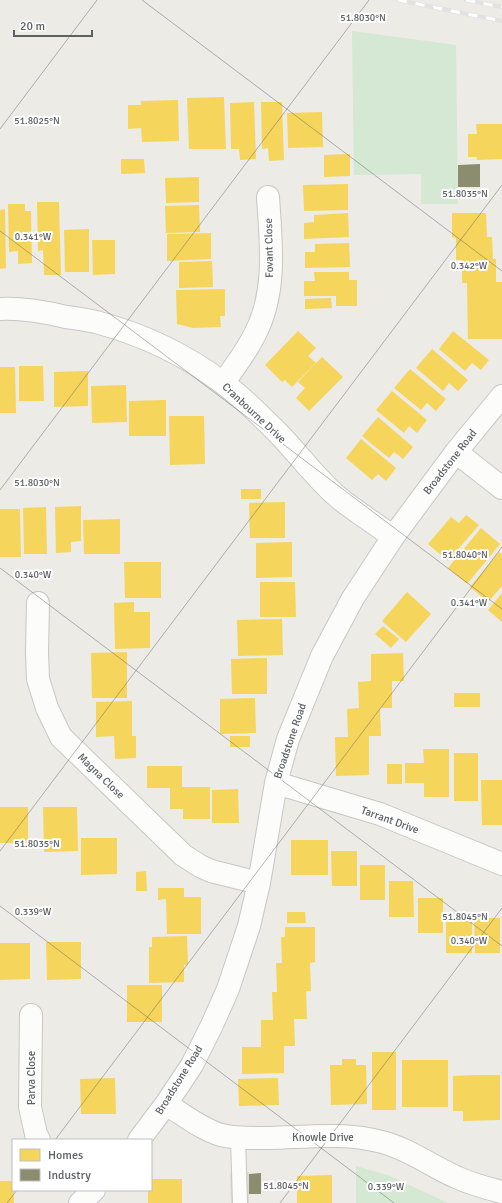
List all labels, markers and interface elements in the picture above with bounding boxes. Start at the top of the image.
scale bar [14,12,92,38]
text: 51.8030°N [340,12,386,24]
text: 20 m [20,19,45,34]
text: 51.8025°N [14,115,60,127]
text: 51.8035°N [442,188,488,200]
street label: Fovant Close [262,218,276,278]
text: 0.341°W [15,231,52,243]
text: 0.342°W [451,260,488,272]
street label: Cranbourne Drive [219,380,289,446]
street label: Broadstone Road [421,427,480,497]
text: 51.8030°N [14,477,60,489]
text: 51.8040°N [442,549,488,561]
text: 0.340°W [15,569,52,581]
text: 0.341°W [451,597,488,609]
street label: Broadstone Road [271,701,309,781]
street label: Magna Close [75,750,127,802]
street label: Tarrant Drive [359,804,421,836]
text: 51.8035°N [14,838,60,850]
text: 0.339°W [15,906,52,918]
text: 51.8045°N [442,911,488,923]
text: 0.340°W [451,935,488,947]
street label: Broadstone Road [153,1043,206,1117]
street label: Parva Close [25,1051,38,1105]
street label: Knowle Drive [292,1131,354,1144]
legend [12,1139,152,1191]
text: Homes [48,1148,83,1163]
text: Industry [48,1168,91,1183]
text: 51.8045°N [263,1180,309,1192]
text: 0.339°W [368,1181,405,1193]

